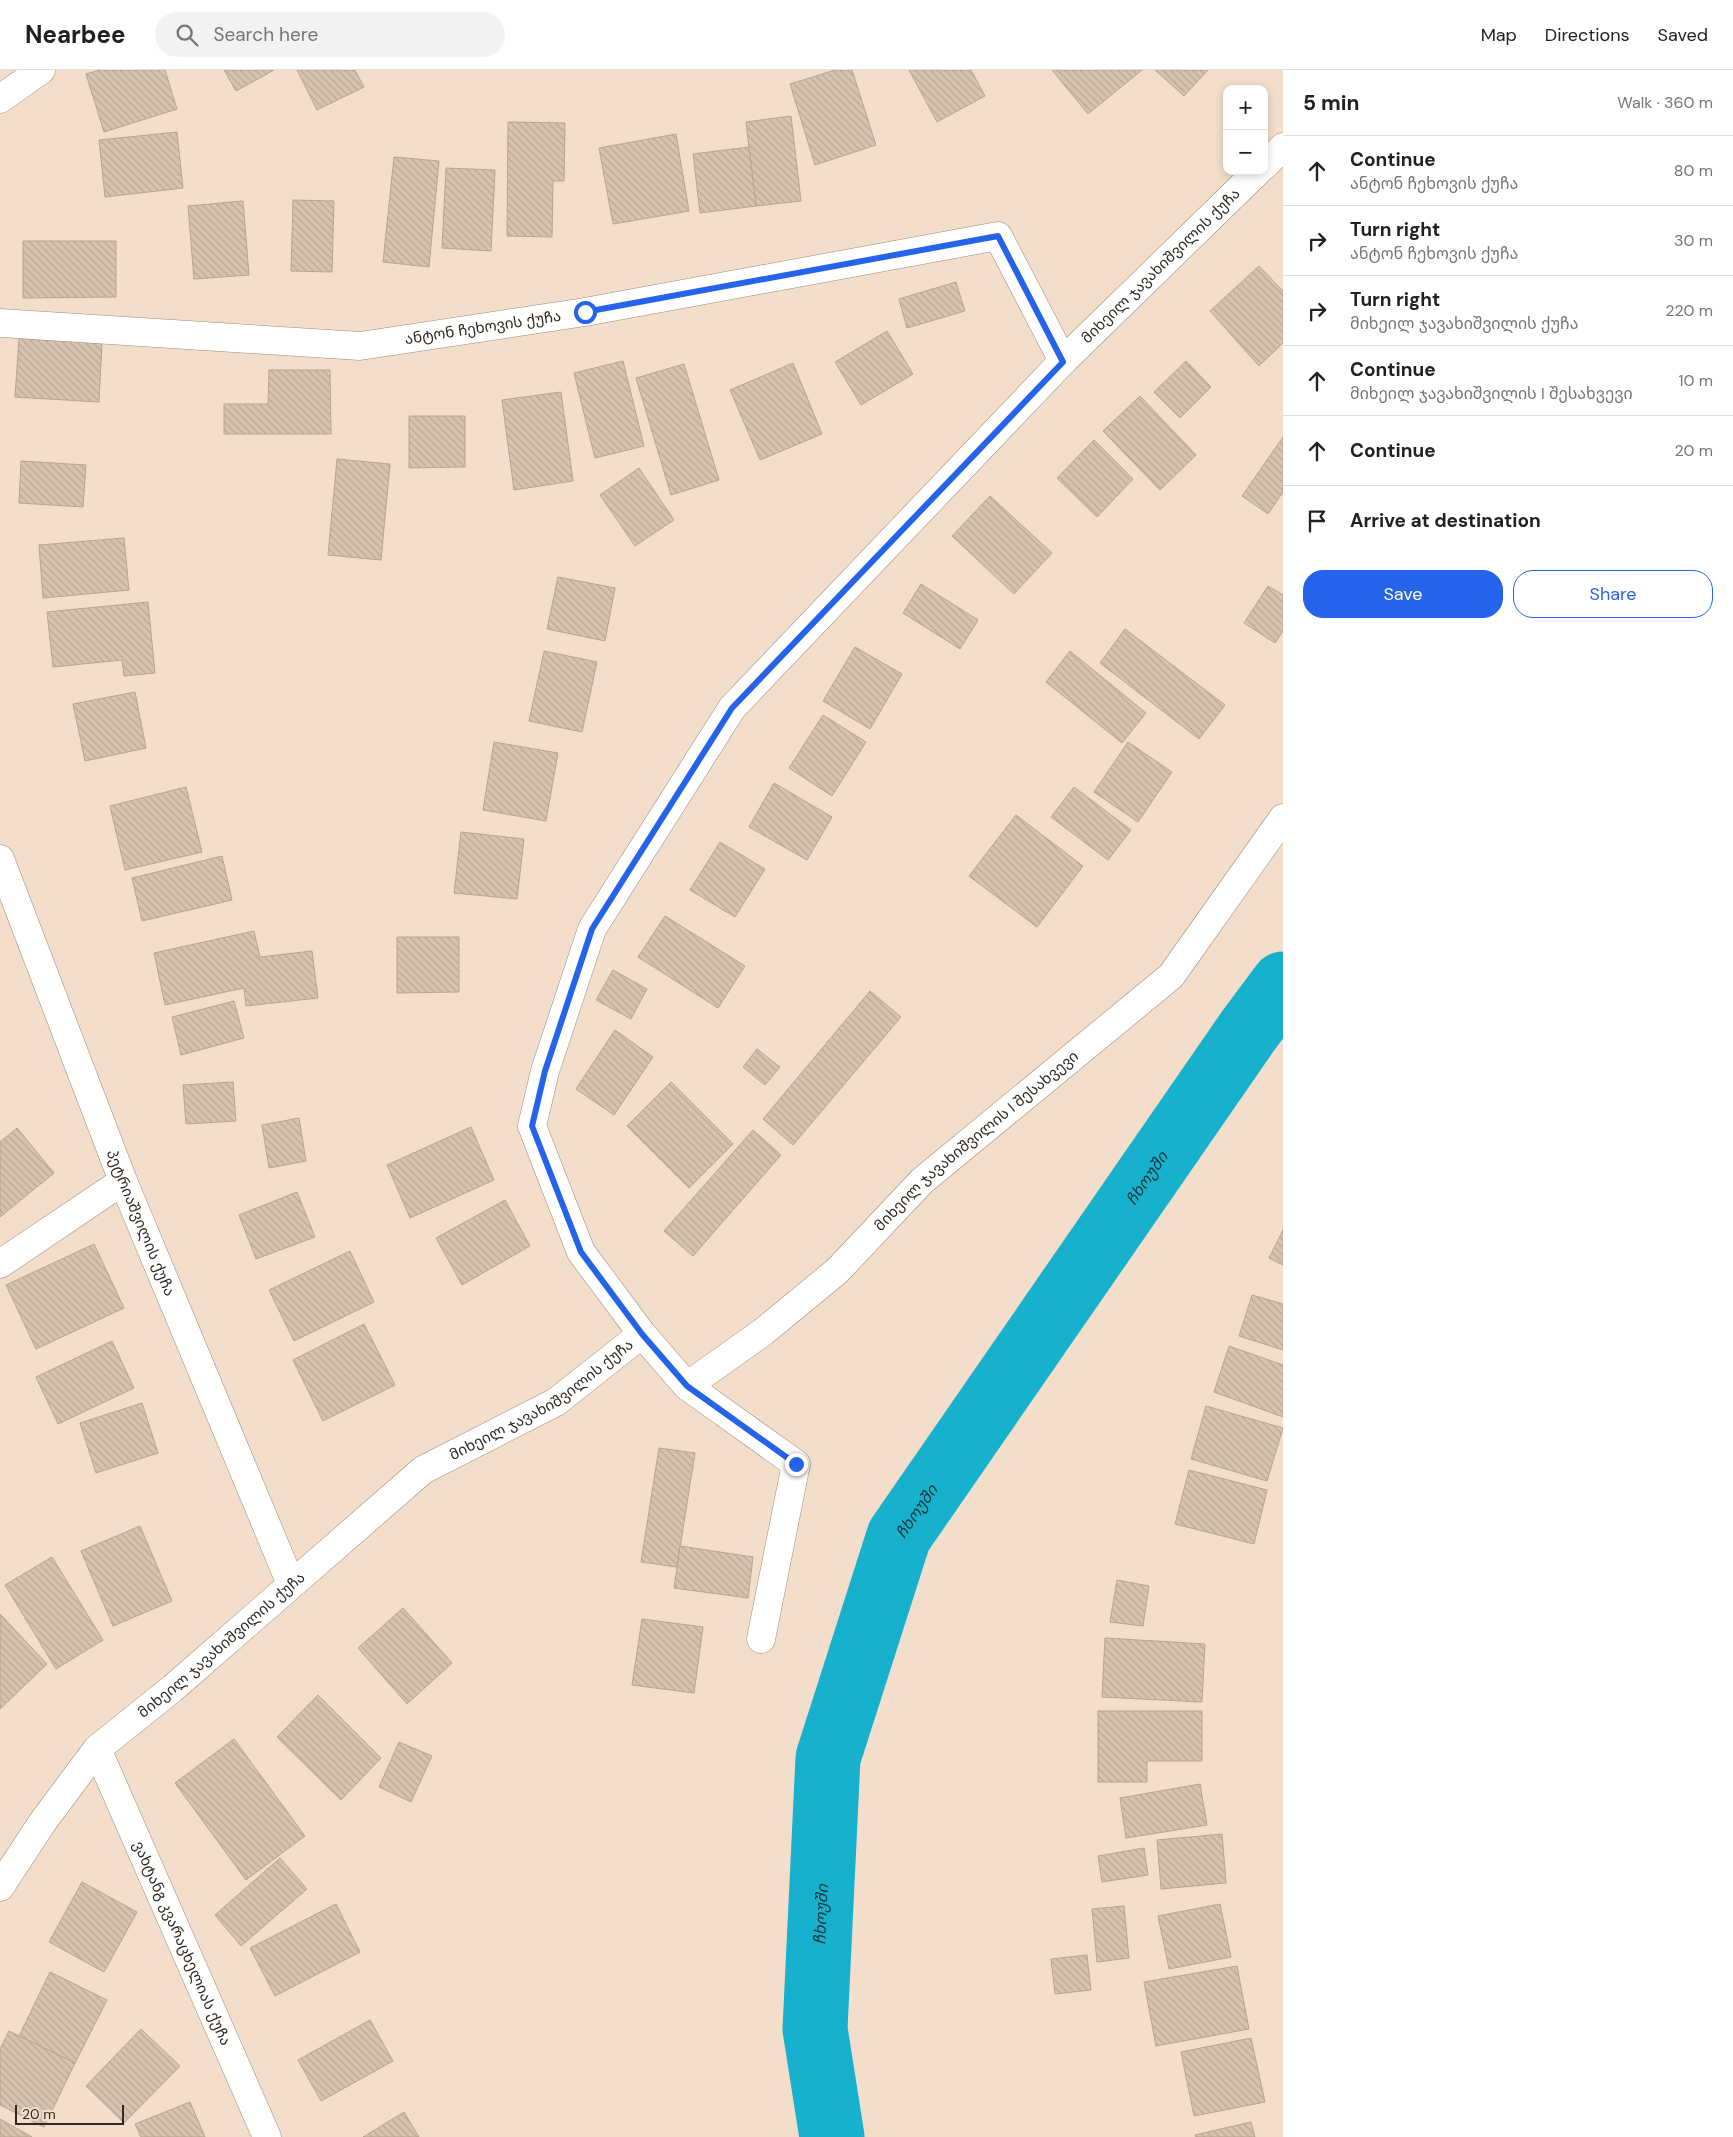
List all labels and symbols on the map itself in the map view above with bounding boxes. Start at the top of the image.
street label: მიხეილ ჯავახიშვილის ქუჩა [1077,184,1244,348]
route start [574,301,597,324]
street label: ანტონ ჩეხოვის ქუჩა [403,306,562,349]
street label: მიხეილ ჯავახიშვილის I შესახვევი [870,1046,1083,1235]
street label: პეტრიაშვილის ქუჩა [102,1147,180,1299]
water label: ჩხოუში [1121,1147,1173,1209]
street label: მიხეილ ჯავახიშვილის ქუჩა [446,1335,637,1465]
route end [785,1453,808,1476]
water label: ჩხოუში [891,1480,943,1542]
street label: მიხეილ ჯავახიშვილის ქუჩა [134,1567,309,1722]
street label: ვახტანგ კვარაცხელიას ქუჩა [128,1838,236,2049]
water label: ჩხოუში [809,1883,833,1945]
scale bar [15,2102,124,2125]

